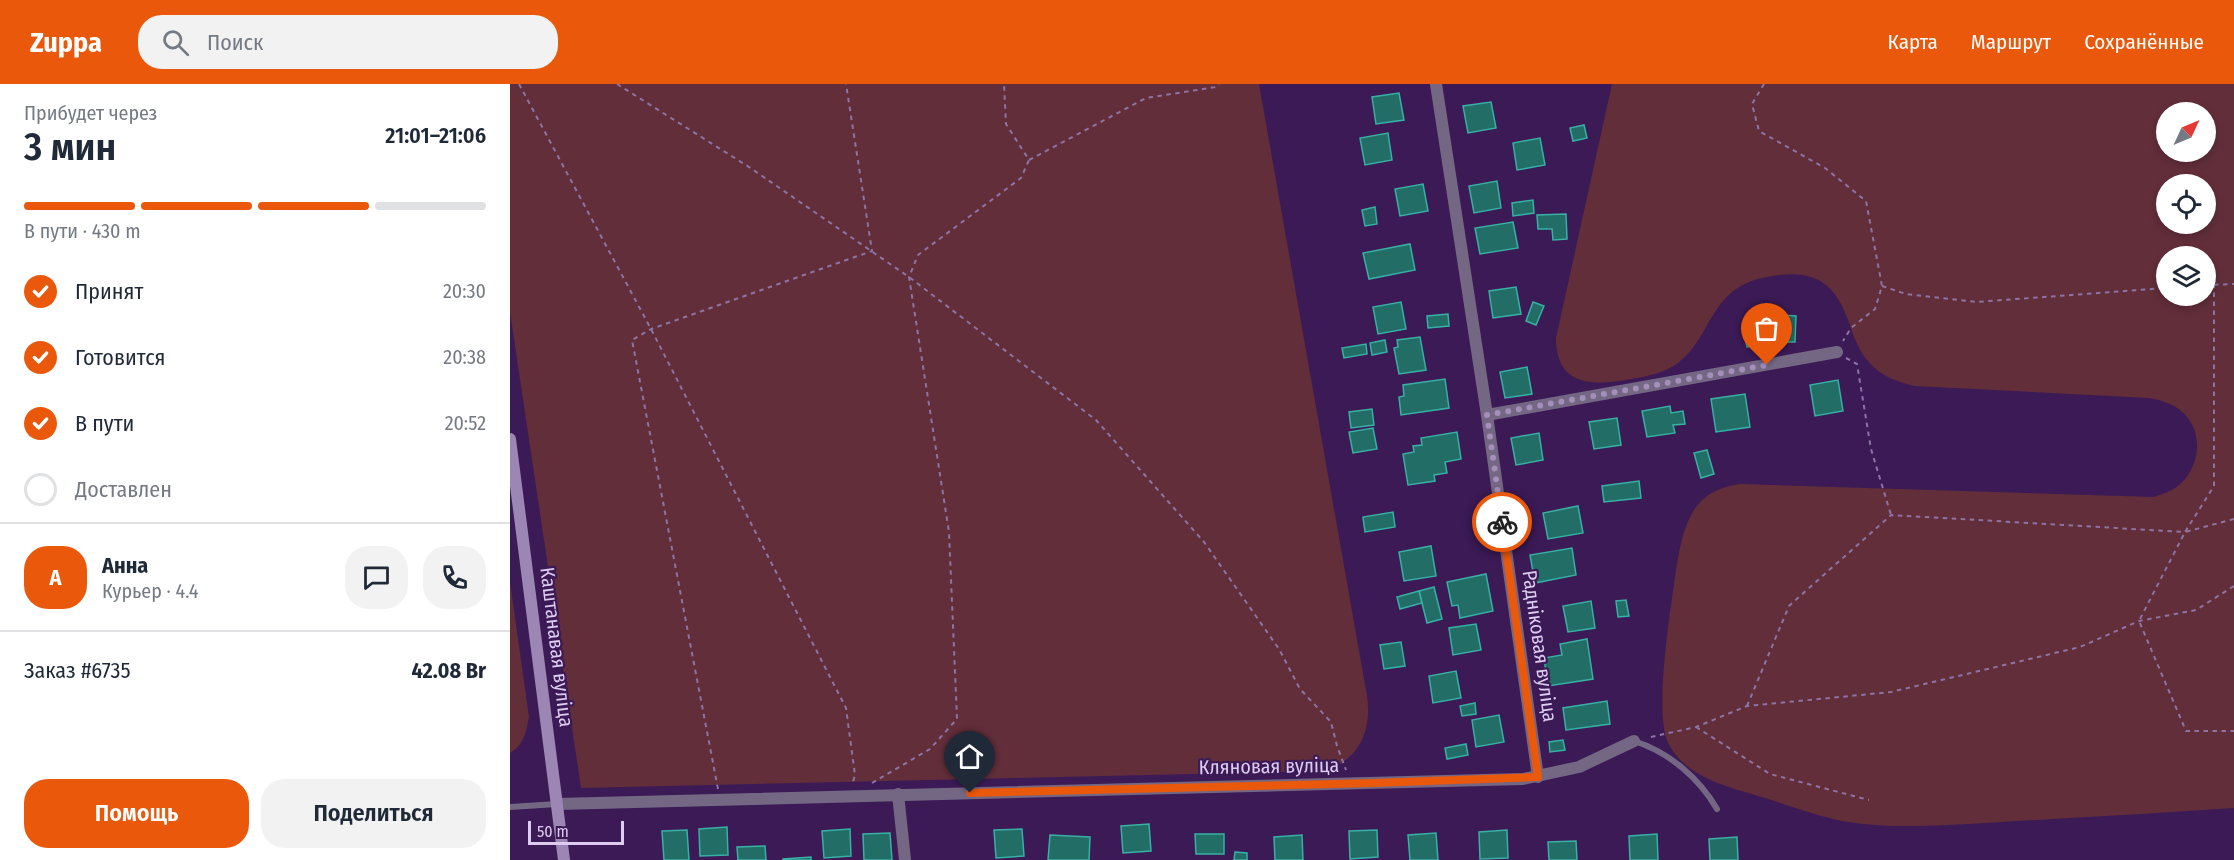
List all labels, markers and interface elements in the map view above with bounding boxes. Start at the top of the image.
search box [138,15,558,69]
text: Zuppa [30,26,102,59]
icon: search [159,26,192,59]
text: Поиск [207,29,263,56]
text: Карта [1888,29,1938,55]
text: Маршрут [1971,29,2051,55]
text: Сохранённые [2084,29,2204,55]
text: Прибудет через [24,101,157,125]
north arrow [2156,102,2216,162]
map controls [2156,102,2216,306]
text: 21:01–21:06 [385,122,486,149]
text: 3 мин [24,124,116,170]
button: locate [2156,174,2216,234]
text: В пути · 430 m [24,219,141,243]
button: layers [2156,246,2216,306]
icon: check [24,275,57,308]
text: Принят [75,278,143,305]
text: 20:30 [443,279,486,303]
pin [1741,303,1792,365]
icon: bag [1750,312,1783,345]
icon: check [24,341,57,374]
text: Готовится [75,344,166,371]
text: 20:38 [443,345,486,369]
icon: check [24,407,57,440]
text: В пути [75,410,134,437]
text: 20:52 [445,411,486,435]
text: Доставлен [75,476,172,503]
courier [1472,492,1532,552]
icon: bike [1486,506,1519,539]
button: chat [345,546,408,609]
button: phone [423,546,486,609]
text: Анна [102,552,148,579]
text: А [50,564,61,591]
street label: Каштанавая вуліца [535,566,579,728]
street label: Радніковая вуліца [1517,568,1563,724]
text: Курьер · 4.4 [102,579,198,603]
text: Заказ #6735 [24,657,131,684]
text: 42.08 Br [411,657,486,684]
pin [944,731,995,793]
icon: home [953,740,986,773]
street label: Кляновая вуліца [1199,753,1339,779]
button: Помощь [24,779,249,848]
button: Поделиться [261,779,486,848]
scale bar [528,818,624,846]
text: 50 m [537,822,569,841]

